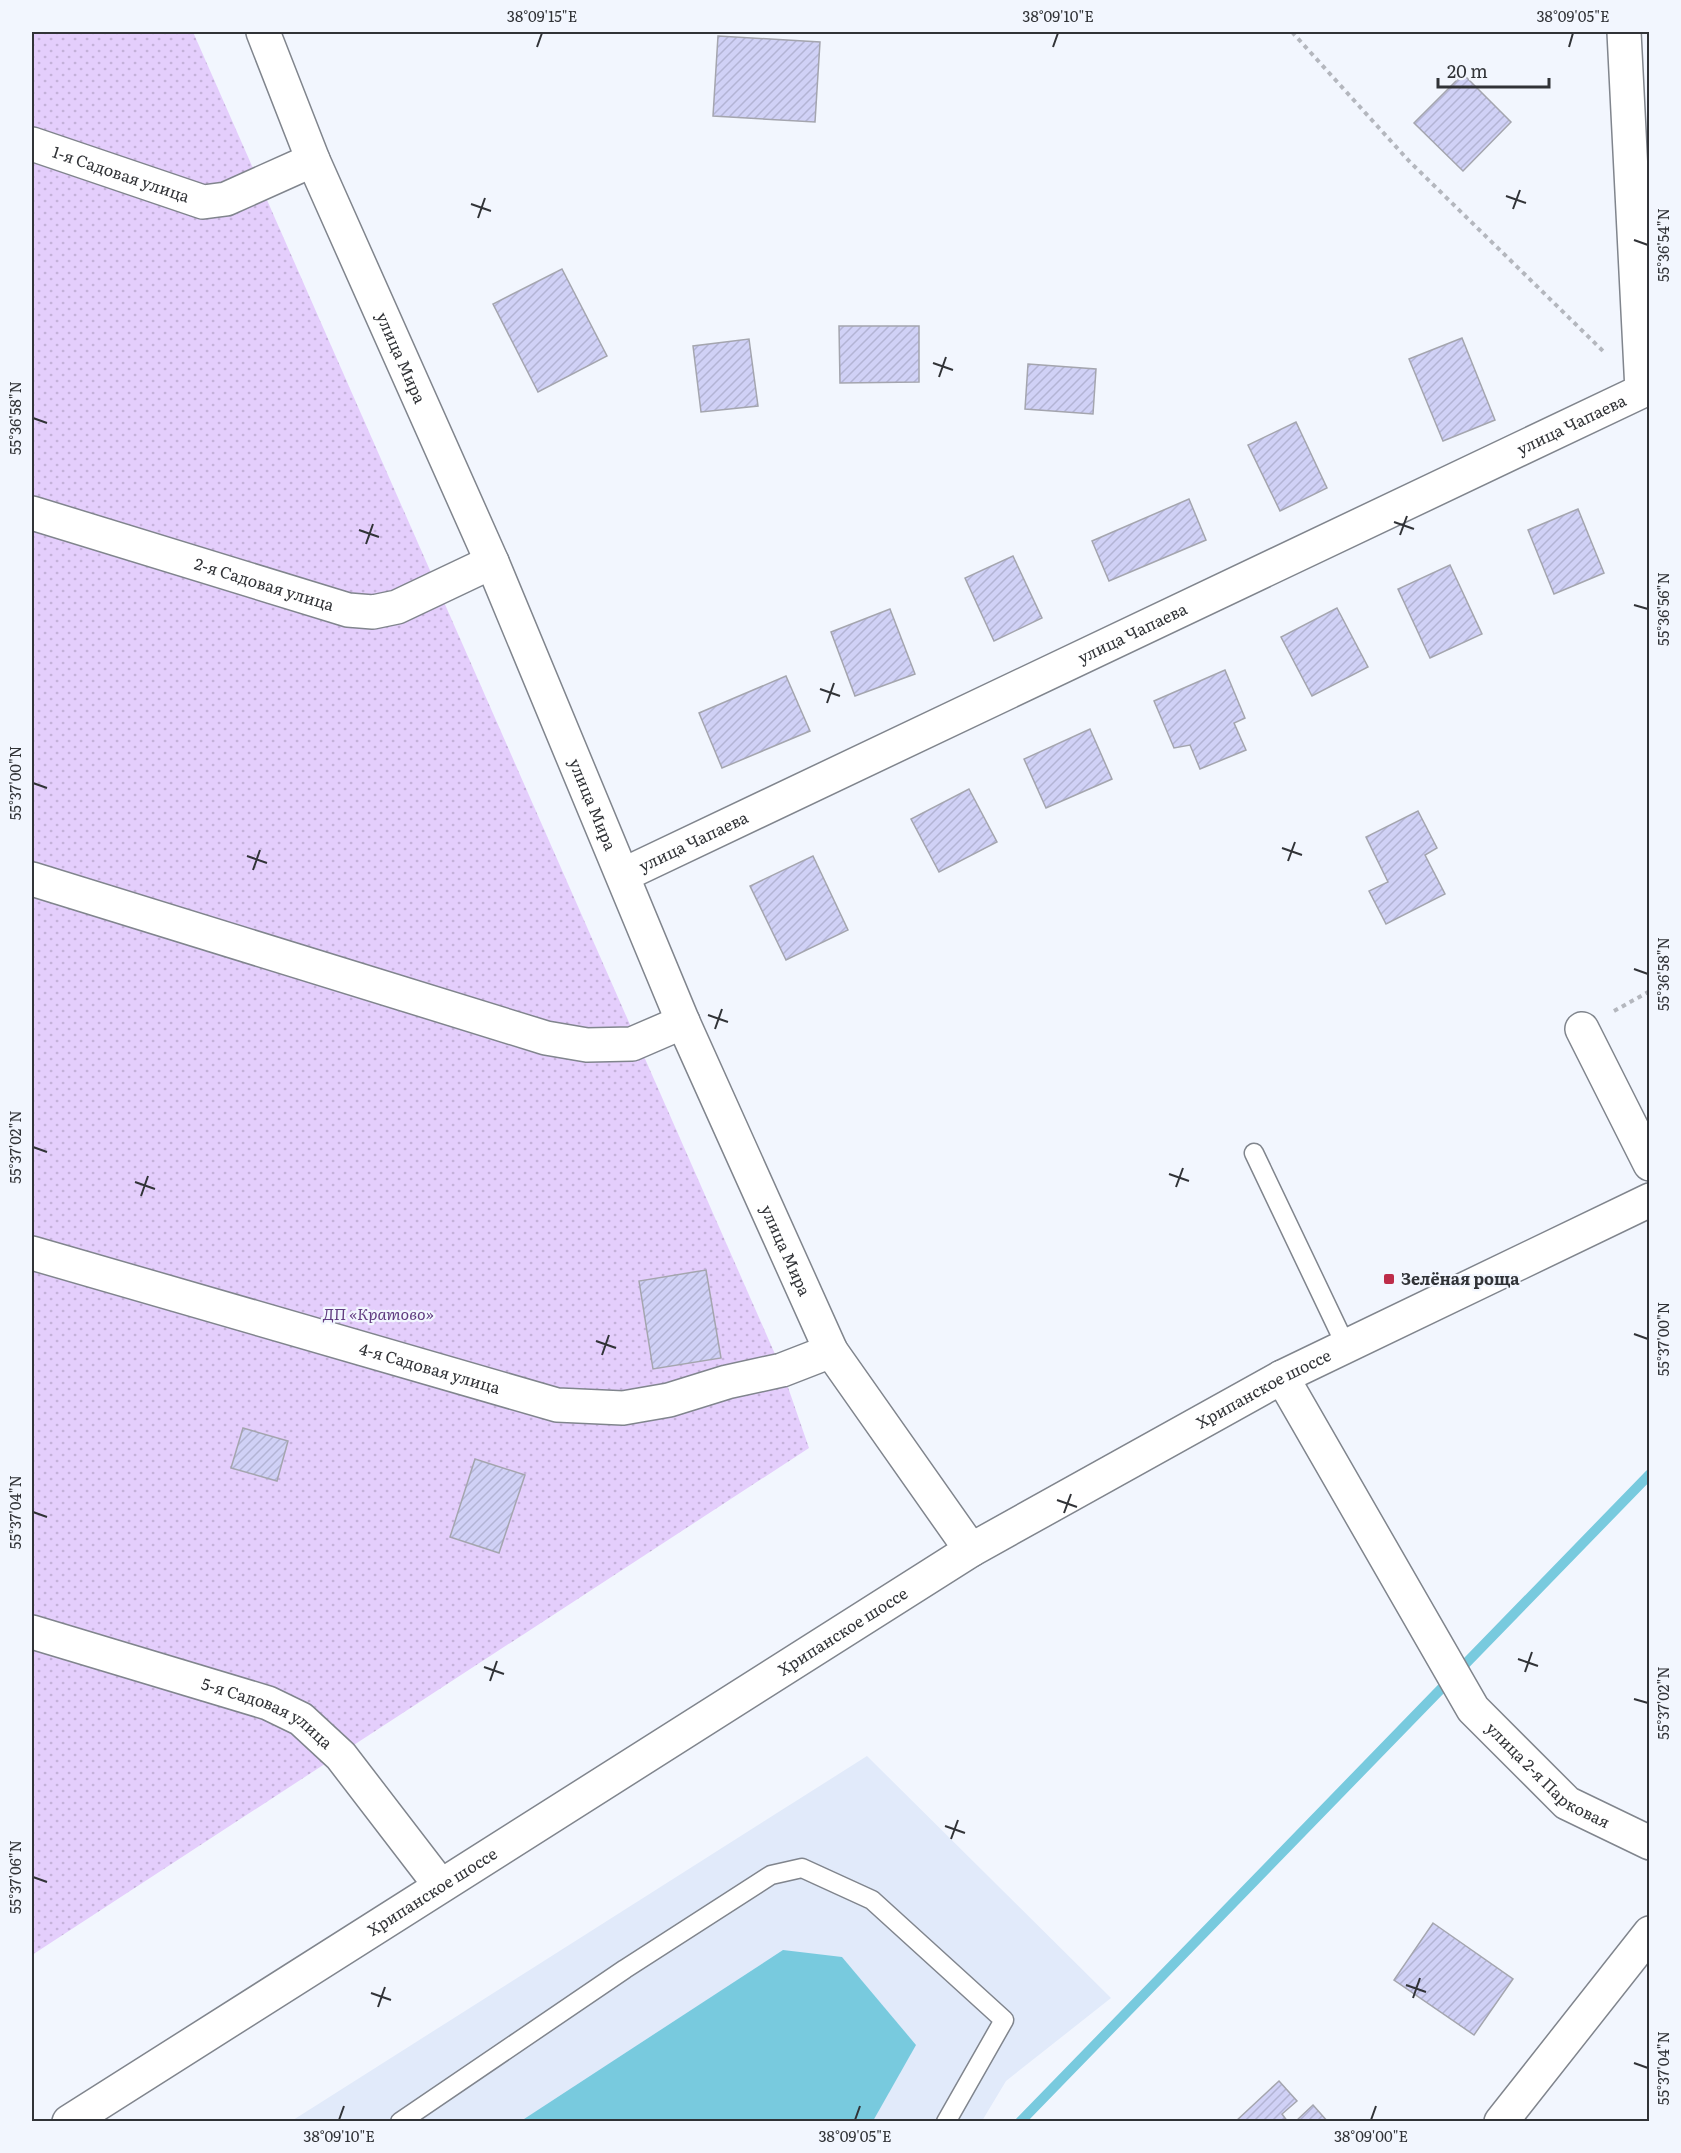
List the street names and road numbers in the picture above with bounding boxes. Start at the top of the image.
street label: 1-я Садовая улица [50,139,193,208]
street label: улица Мира [371,308,433,407]
street label: улица Чапаева [1512,387,1630,460]
street label: 2-я Садовая улица [192,551,338,616]
street label: улица Чапаева [1073,596,1191,668]
street label: улица Мира [564,754,624,854]
street label: улица Чапаева [634,804,752,877]
street label: улица Мира [756,1200,818,1300]
street label: 4-я Садовая улица [357,1335,504,1399]
street label: Хрипанское шоссе [1191,1342,1334,1434]
street label: Хрипанское шоссе [772,1580,912,1681]
street label: 5-я Садовая улица [199,1671,339,1754]
street label: улица 2-я Парковая [1481,1716,1615,1833]
street label: Хрипанское шоссе [362,1841,501,1941]

